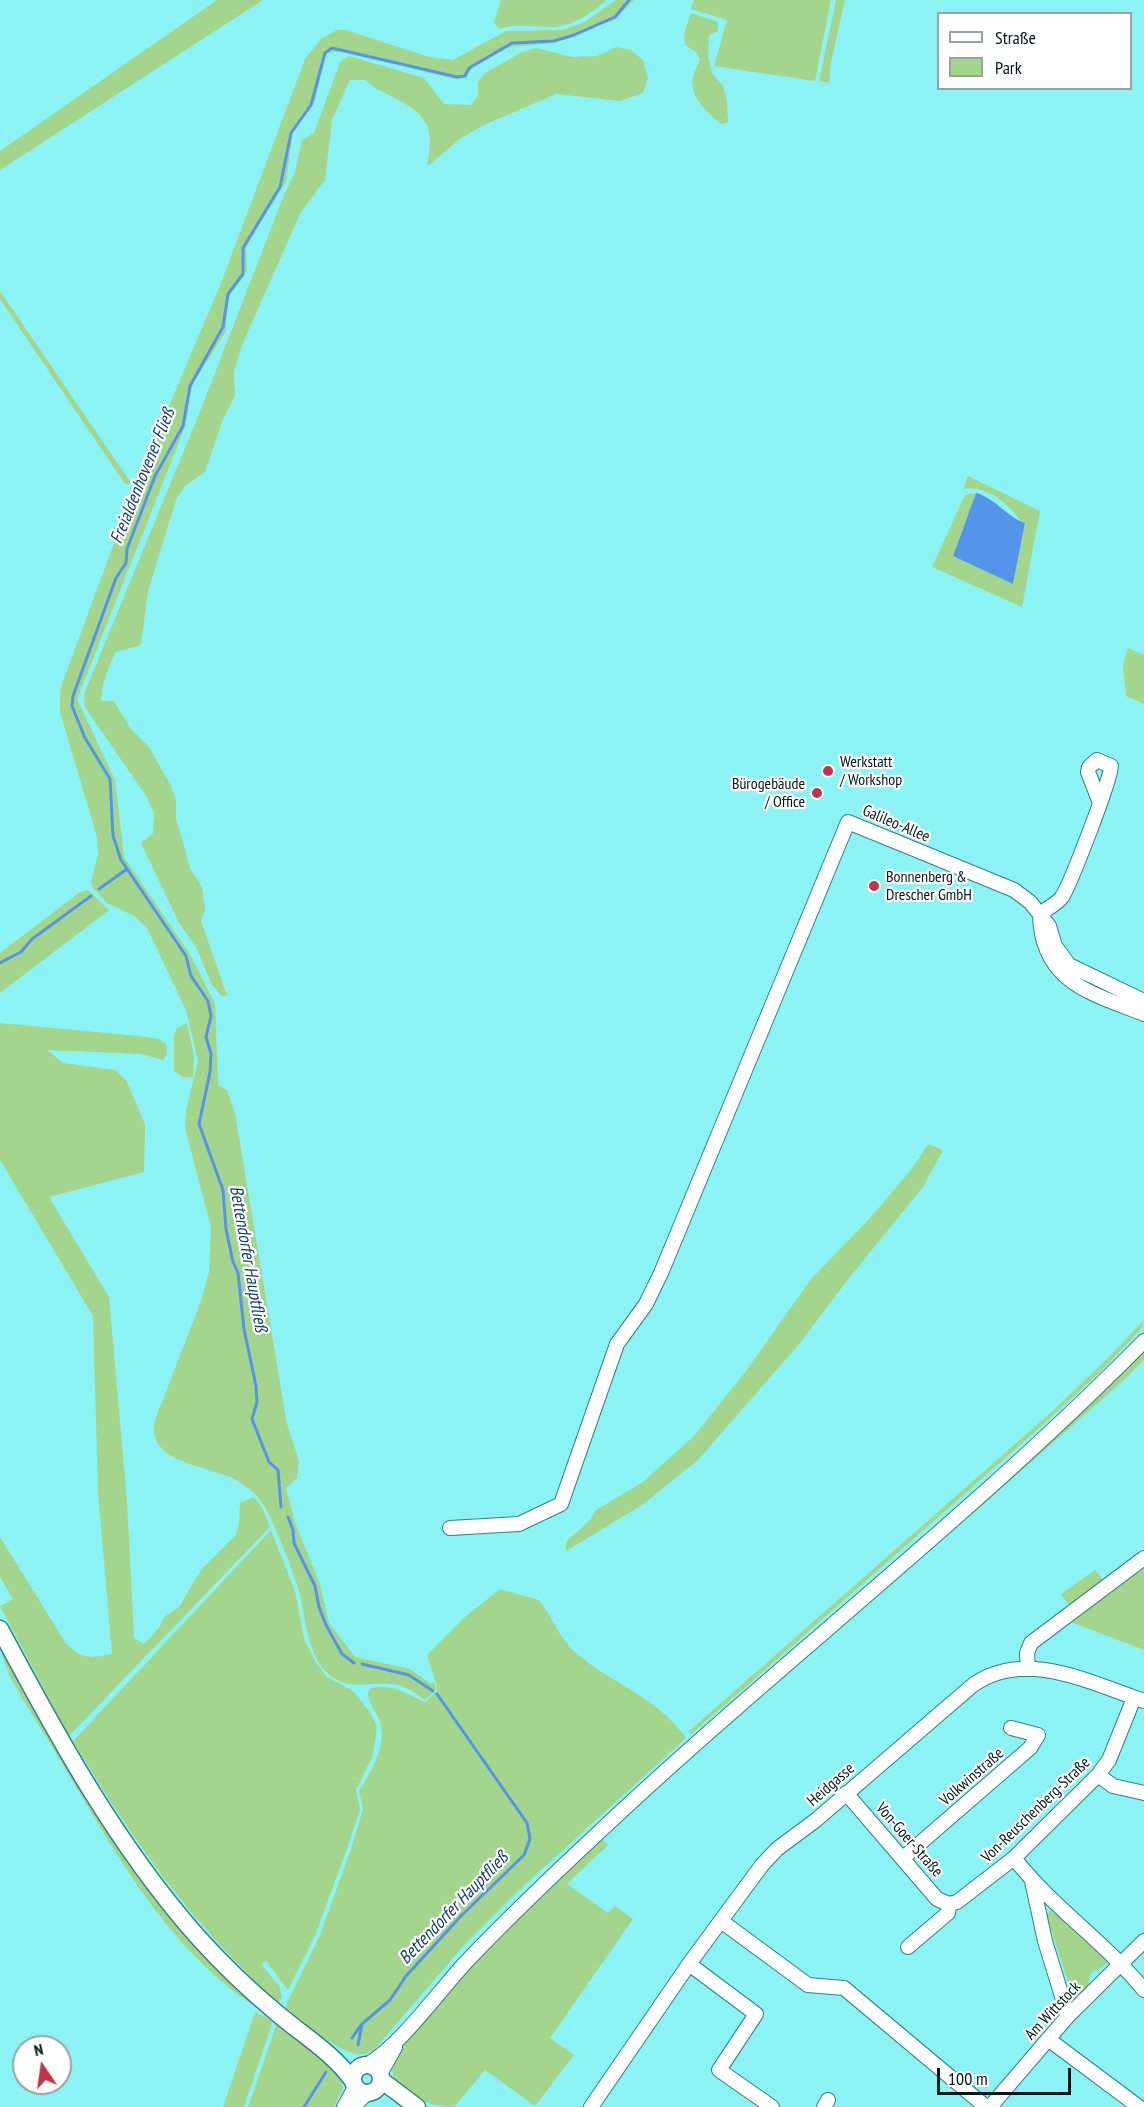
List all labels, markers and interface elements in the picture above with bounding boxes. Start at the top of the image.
legend [937,12,1132,90]
text: Straße [995,26,1036,49]
text: Park [995,56,1022,79]
water label: Freialdenhovener Fließ [106,405,180,547]
place label: Werkstatt / Workshop [840,752,902,790]
marker: Werkstatt / Workshop [821,764,835,778]
place label: Bürogebäude / Office [732,774,805,812]
marker: Bürogebäude / Office [810,786,824,800]
street label: Galileo-Allee [859,801,933,847]
place label: Bonnenberg & Drescher GmbH [886,867,972,905]
marker: Bonnenberg & Drescher GmbH [867,879,881,893]
water label: Bettendorfer Hauptfließ [224,1184,272,1334]
street label: Volkwinstraße [936,1744,1008,1810]
street label: Von-Reuschenberg-Straße [978,1753,1094,1867]
street label: Heidgasse [803,1759,859,1811]
street label: Von-Goer-Straße [872,1799,946,1881]
water label: Bettendorfer Hauptfließ [395,1847,513,1969]
street label: Am Wittstock [1021,1978,1085,2044]
north arrow [12,2035,72,2095]
text: N [32,2039,45,2060]
scale bar [940,2056,1074,2094]
text: 100 m [948,2067,988,2090]

